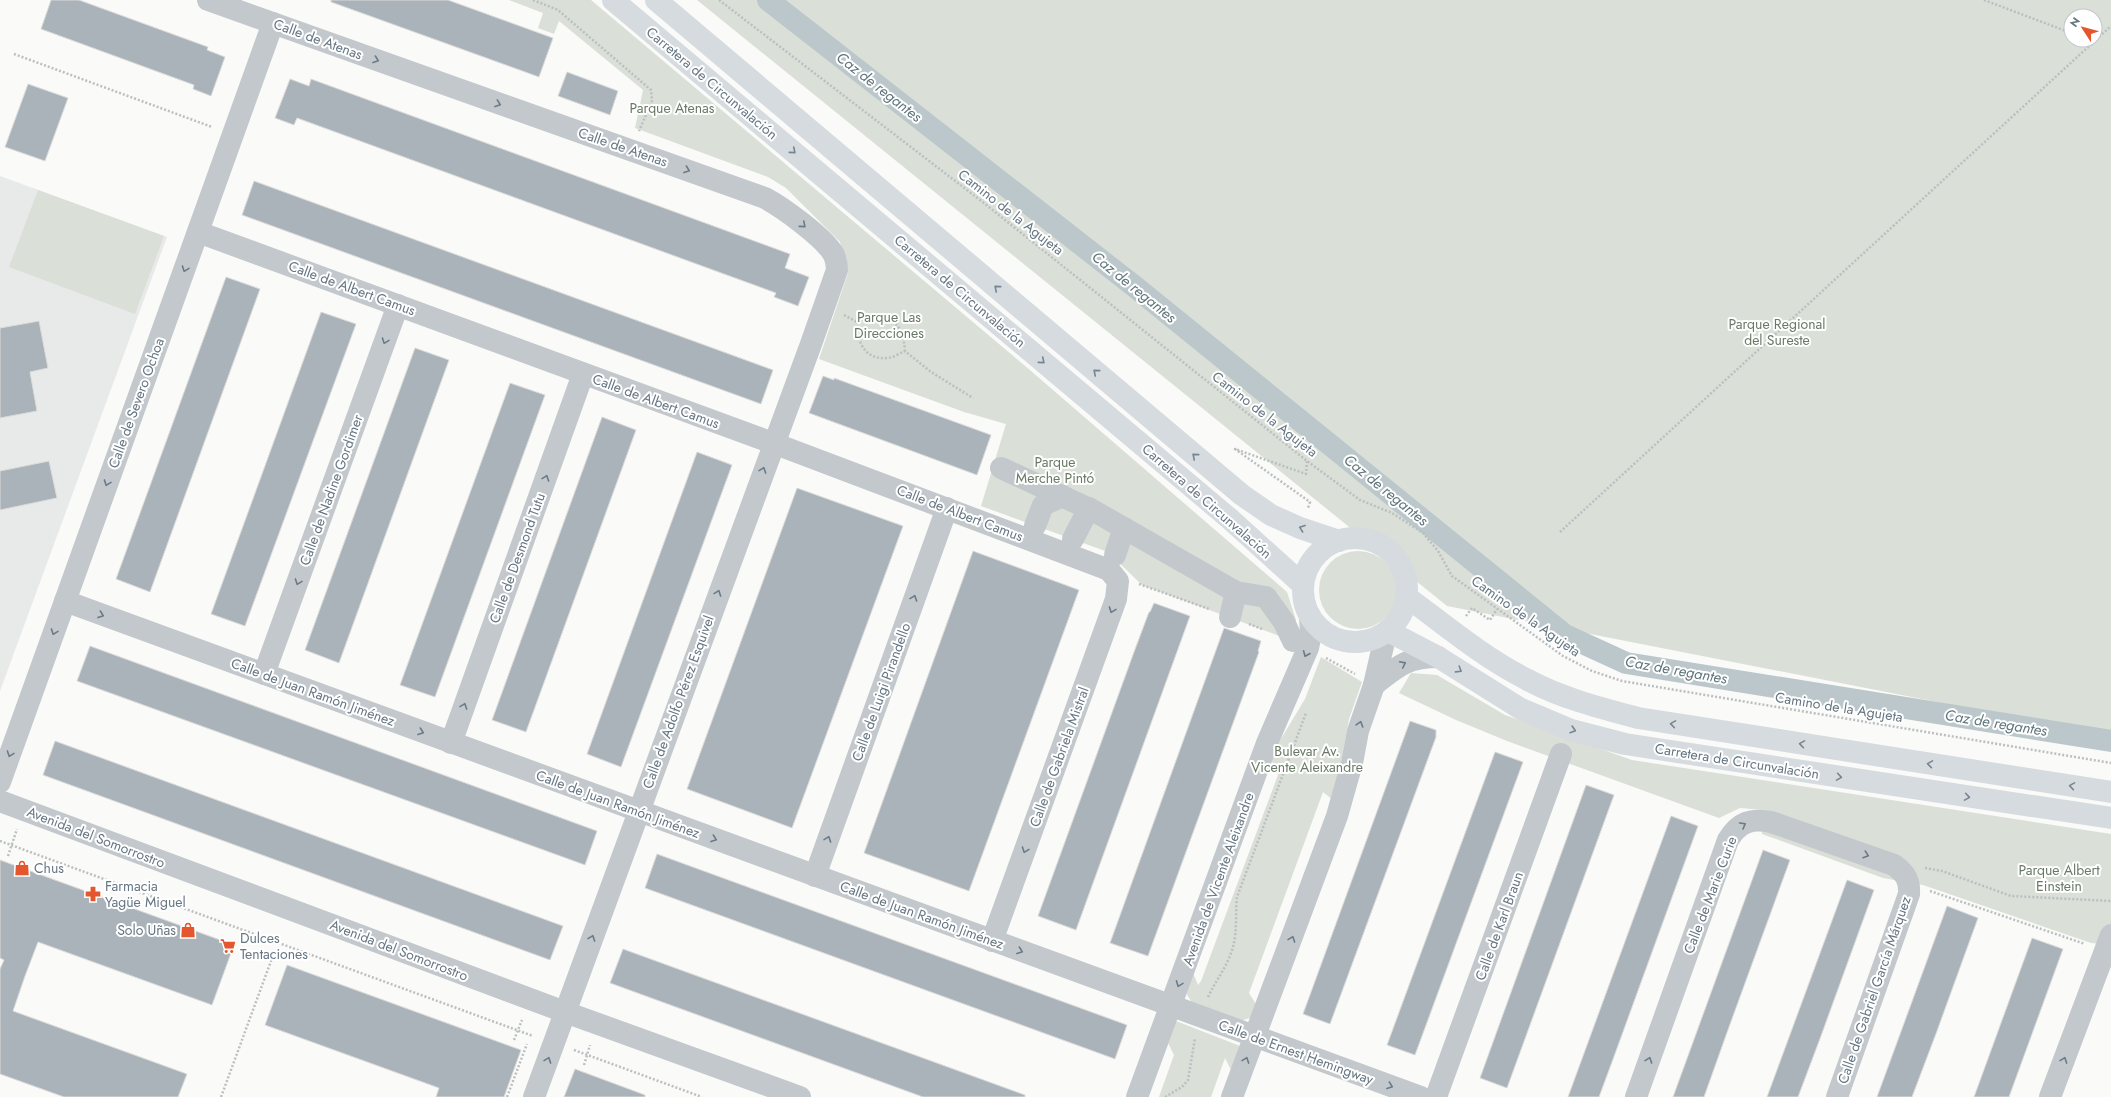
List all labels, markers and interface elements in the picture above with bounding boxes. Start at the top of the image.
north arrow [2063,8,2103,48]
street label: Calle de Atenas [271,14,365,64]
text: N [2066,14,2084,30]
street label: Carretera de Circunvalación [642,22,782,144]
water label: Caz de regantes [832,47,927,127]
one-way arrow [372,55,379,63]
park label: Parque Atenas [630,98,715,118]
one-way arrow [494,99,501,107]
street label: Calle de Atenas [576,122,671,172]
one-way arrow [788,146,796,153]
street label: Camino de la Agujeta [954,164,1068,260]
one-way arrow [683,165,690,173]
one-way arrow [798,220,806,227]
street label: Carretera de Circunvalación [890,230,1030,352]
water label: Caz de regantes [1087,246,1181,328]
street label: Calle de Albert Camus [286,256,419,320]
one-way arrow [181,265,189,272]
one-way arrow [994,286,1001,293]
park label: Parque Las Direcciones [854,307,924,343]
park label: Parque Regional del Sureste [1729,314,1825,350]
street label: Calle de Severo Ochoa [103,335,169,471]
one-way arrow [382,338,390,345]
one-way arrow [1038,356,1045,363]
street label: Camino de la Agujeta [1208,366,1322,462]
street label: Calle de Albert Camus [590,369,723,433]
one-way arrow [1093,369,1101,376]
street label: Calle de Nadine Gordimer [294,412,368,568]
street label: Carretera de Circunvalación [1138,439,1276,563]
water label: Caz de regantes [1339,449,1433,531]
park label: Parque Merche Pintó [1016,452,1094,488]
one-way arrow [1193,453,1200,460]
one-way arrow [759,467,767,474]
one-way arrow [542,475,550,482]
one-way arrow [104,480,112,487]
street label: Calle de Albert Camus [894,480,1026,546]
street label: Calle de Desmond Tutu [484,490,550,626]
one-way arrow [1299,524,1306,533]
street label: Camino de la Agujeta [1467,571,1585,661]
one-way arrow [294,578,302,585]
one-way arrow [714,589,722,596]
one-way arrow [910,595,918,602]
one-way arrow [1109,606,1117,613]
one-way arrow [98,610,105,618]
street label: Calle de Adolfo Pérez Esquivel [637,613,719,791]
street label: Calle de Luigi Pirandello [847,620,915,764]
one-way arrow [50,628,58,635]
one-way arrow [1302,650,1310,657]
water label: Caz de regantes [1623,650,1729,690]
street label: Calle de Juan Ramón Jiménez [228,653,398,731]
one-way arrow [1399,661,1407,669]
one-way arrow [1455,665,1462,672]
street label: Calle de Gabriela Mistral [1024,684,1094,830]
street label: Camino de la Agujeta [1774,687,1904,727]
one-way arrow [460,703,468,710]
water label: Caz de regantes [1943,704,2049,742]
one-way arrow [1670,720,1676,729]
one-way arrow [1355,721,1364,728]
one-way arrow [1570,725,1577,734]
one-way arrow [417,727,424,735]
street label: Carretera de Circunvalación [1653,738,1821,784]
one-way arrow [1799,740,1805,749]
park label: Bulevar Av. Vicente Aleixandre [1251,741,1363,777]
one-way arrow [6,751,15,758]
one-way arrow [1927,760,1933,769]
street label: Calle de Juan Ramón Jiménez [533,765,703,843]
one-way arrow [1836,772,1842,781]
one-way arrow [2069,782,2076,791]
street label: Avenida de Vicente Aleixandre [1177,790,1259,968]
one-way arrow [1964,792,1970,800]
street label: Avenida del Somorrostro [24,801,168,873]
one-way arrow [1739,822,1746,829]
street label: Calle de Marie Curie [1678,833,1742,957]
one-way arrow [710,834,717,842]
one-way arrow [823,836,832,843]
one-way arrow [1021,847,1029,854]
one-way arrow [1862,851,1869,859]
place label: Chus [34,858,64,878]
shop icon: Chus [13,859,31,877]
park label: Parque Albert Einstein [2018,860,2100,896]
street label: Calle de Karl Braun [1470,869,1528,983]
place label: Farmacia Yagüe Miguel [105,876,186,912]
street label: Calle de Juan Ramón Jiménez [837,876,1007,954]
pharmacy icon: Farmacia Yagüe Miguel [84,885,102,903]
street label: Calle de Gabriel García Márquez [1832,893,1916,1086]
street label: Avenida del Somorrostro [327,914,471,986]
place label: Solo Uñas [117,920,176,940]
shop icon: Solo Uñas [179,921,197,939]
place label: Dulces Tentaciones [240,928,308,964]
one-way arrow [588,935,596,942]
one-way arrow [1287,935,1295,942]
supermarket icon: Dulces Tentaciones [219,937,237,955]
one-way arrow [1016,946,1023,954]
one-way arrow [1176,981,1184,988]
street label: Calle de Ernest Hemingway [1216,1015,1377,1090]
one-way arrow [543,1057,551,1064]
one-way arrow [1241,1057,1249,1064]
one-way arrow [1644,1057,1652,1064]
one-way arrow [2059,1057,2067,1064]
one-way arrow [1386,1081,1393,1089]

